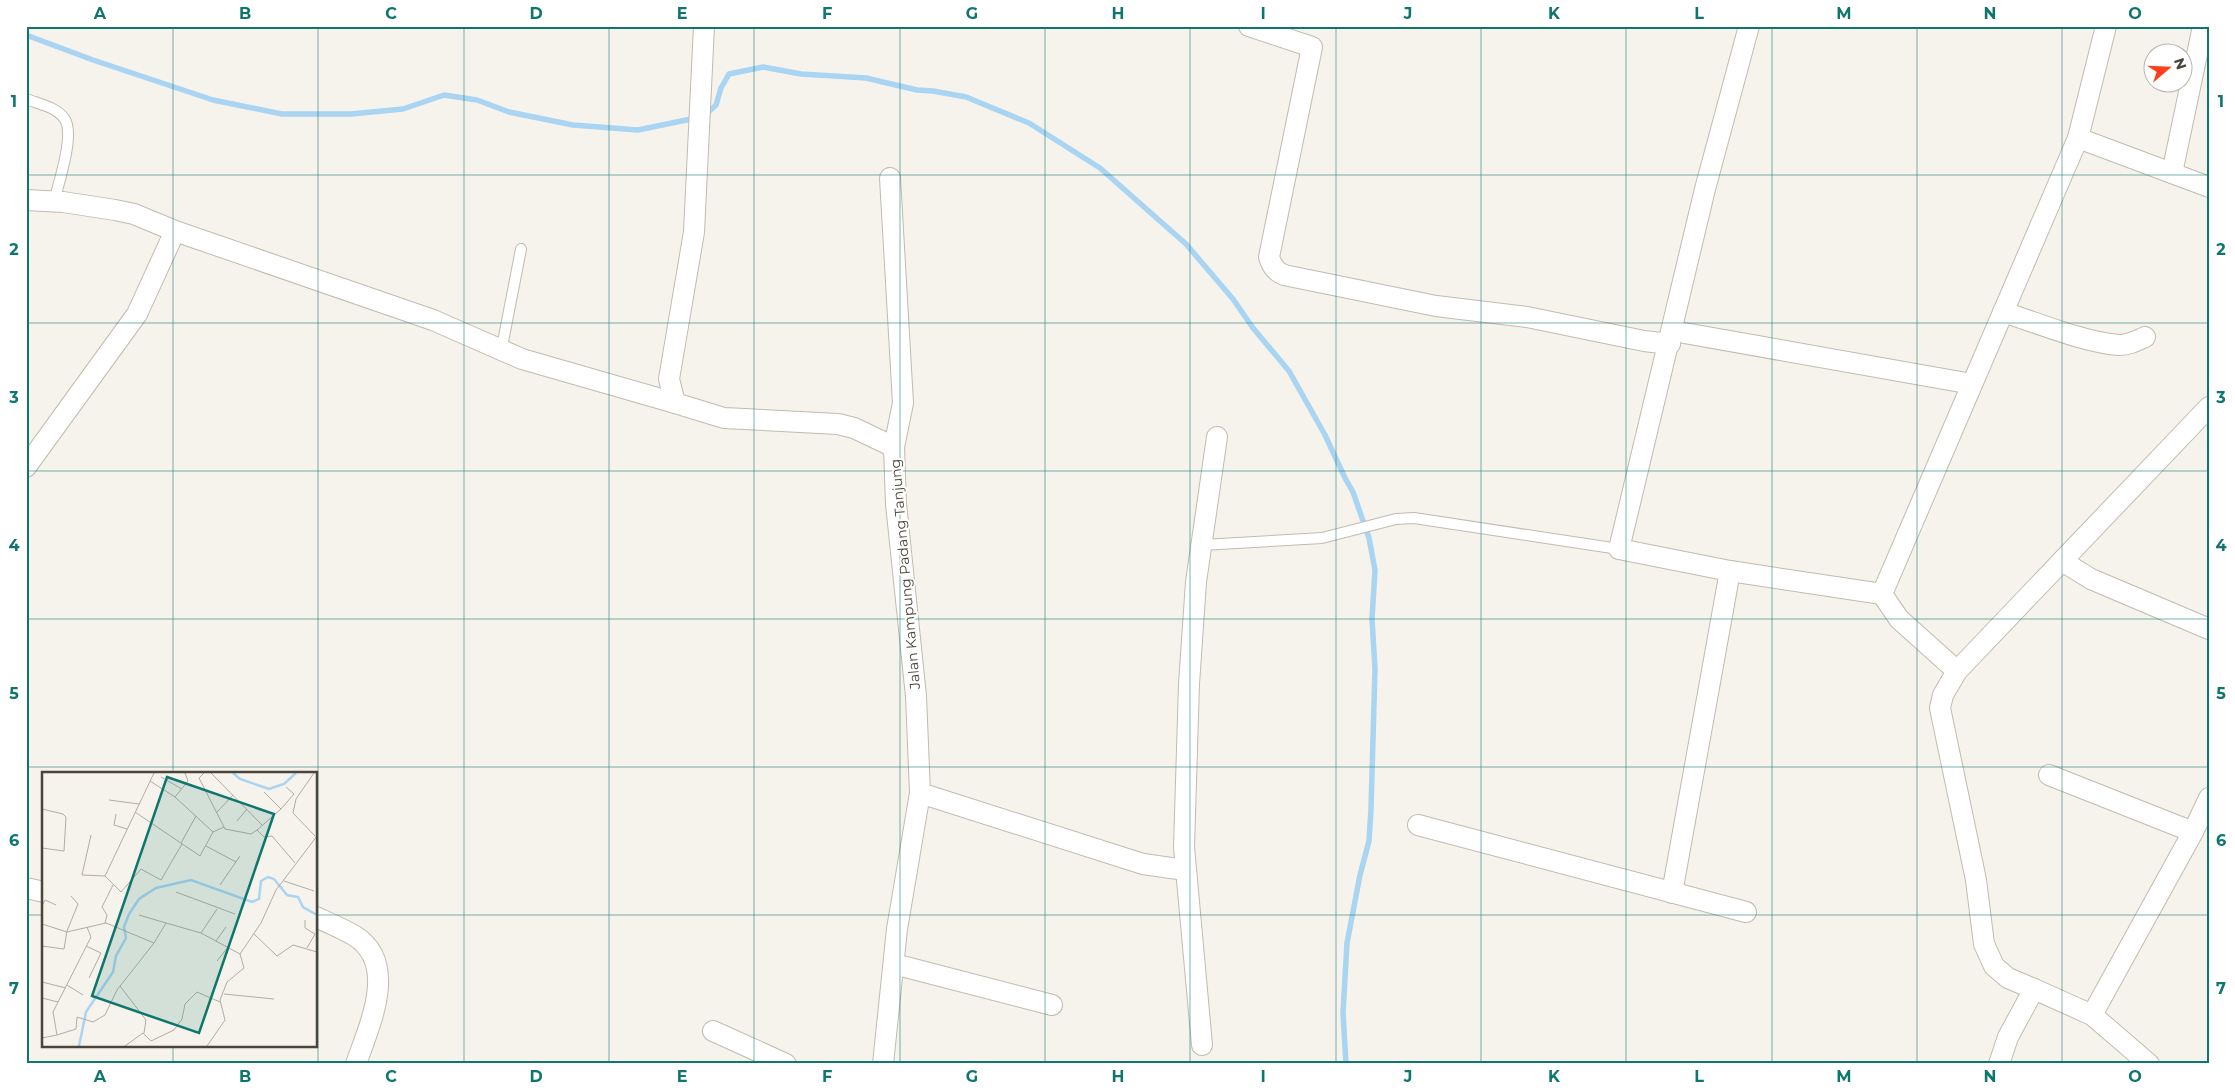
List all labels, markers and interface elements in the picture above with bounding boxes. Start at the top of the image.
text: A [93,4,107,23]
text: B [239,4,251,23]
text: C [385,4,397,23]
text: D [529,4,543,23]
text: E [677,4,687,23]
text: F [822,4,832,23]
text: G [966,4,978,23]
text: H [1112,4,1124,23]
text: I [1260,4,1266,23]
text: J [1403,4,1412,23]
text: K [1548,4,1561,23]
text: L [1694,4,1704,23]
text: M [1836,4,1852,23]
text: N [1984,4,1996,23]
text: O [2128,4,2142,23]
north arrow [2142,42,2192,92]
text: N [2170,55,2191,72]
text: 1 [11,92,17,111]
text: 1 [2218,92,2224,111]
text: 2 [9,240,19,259]
text: 2 [2216,240,2226,259]
text: 3 [8,388,19,407]
text: 3 [2215,388,2226,407]
street label: Jalan Kampung Padang Tanjung [886,458,924,691]
text: 4 [8,536,20,555]
text: 4 [2215,536,2227,555]
text: 5 [9,684,19,703]
text: 5 [2216,684,2226,703]
inset map [42,772,318,1048]
text: 6 [9,831,19,850]
text: 6 [2216,831,2226,850]
text: 7 [9,979,19,998]
text: 7 [2216,979,2226,998]
text: A [93,1067,107,1086]
text: B [239,1067,251,1086]
text: C [385,1067,397,1086]
text: D [529,1067,543,1086]
text: E [677,1067,687,1086]
text: F [822,1067,832,1086]
text: G [966,1067,978,1086]
text: H [1112,1067,1124,1086]
text: I [1260,1067,1266,1086]
text: J [1403,1067,1412,1086]
text: K [1548,1067,1561,1086]
text: L [1694,1067,1704,1086]
text: M [1836,1067,1852,1086]
text: N [1984,1067,1996,1086]
text: O [2128,1067,2142,1086]

